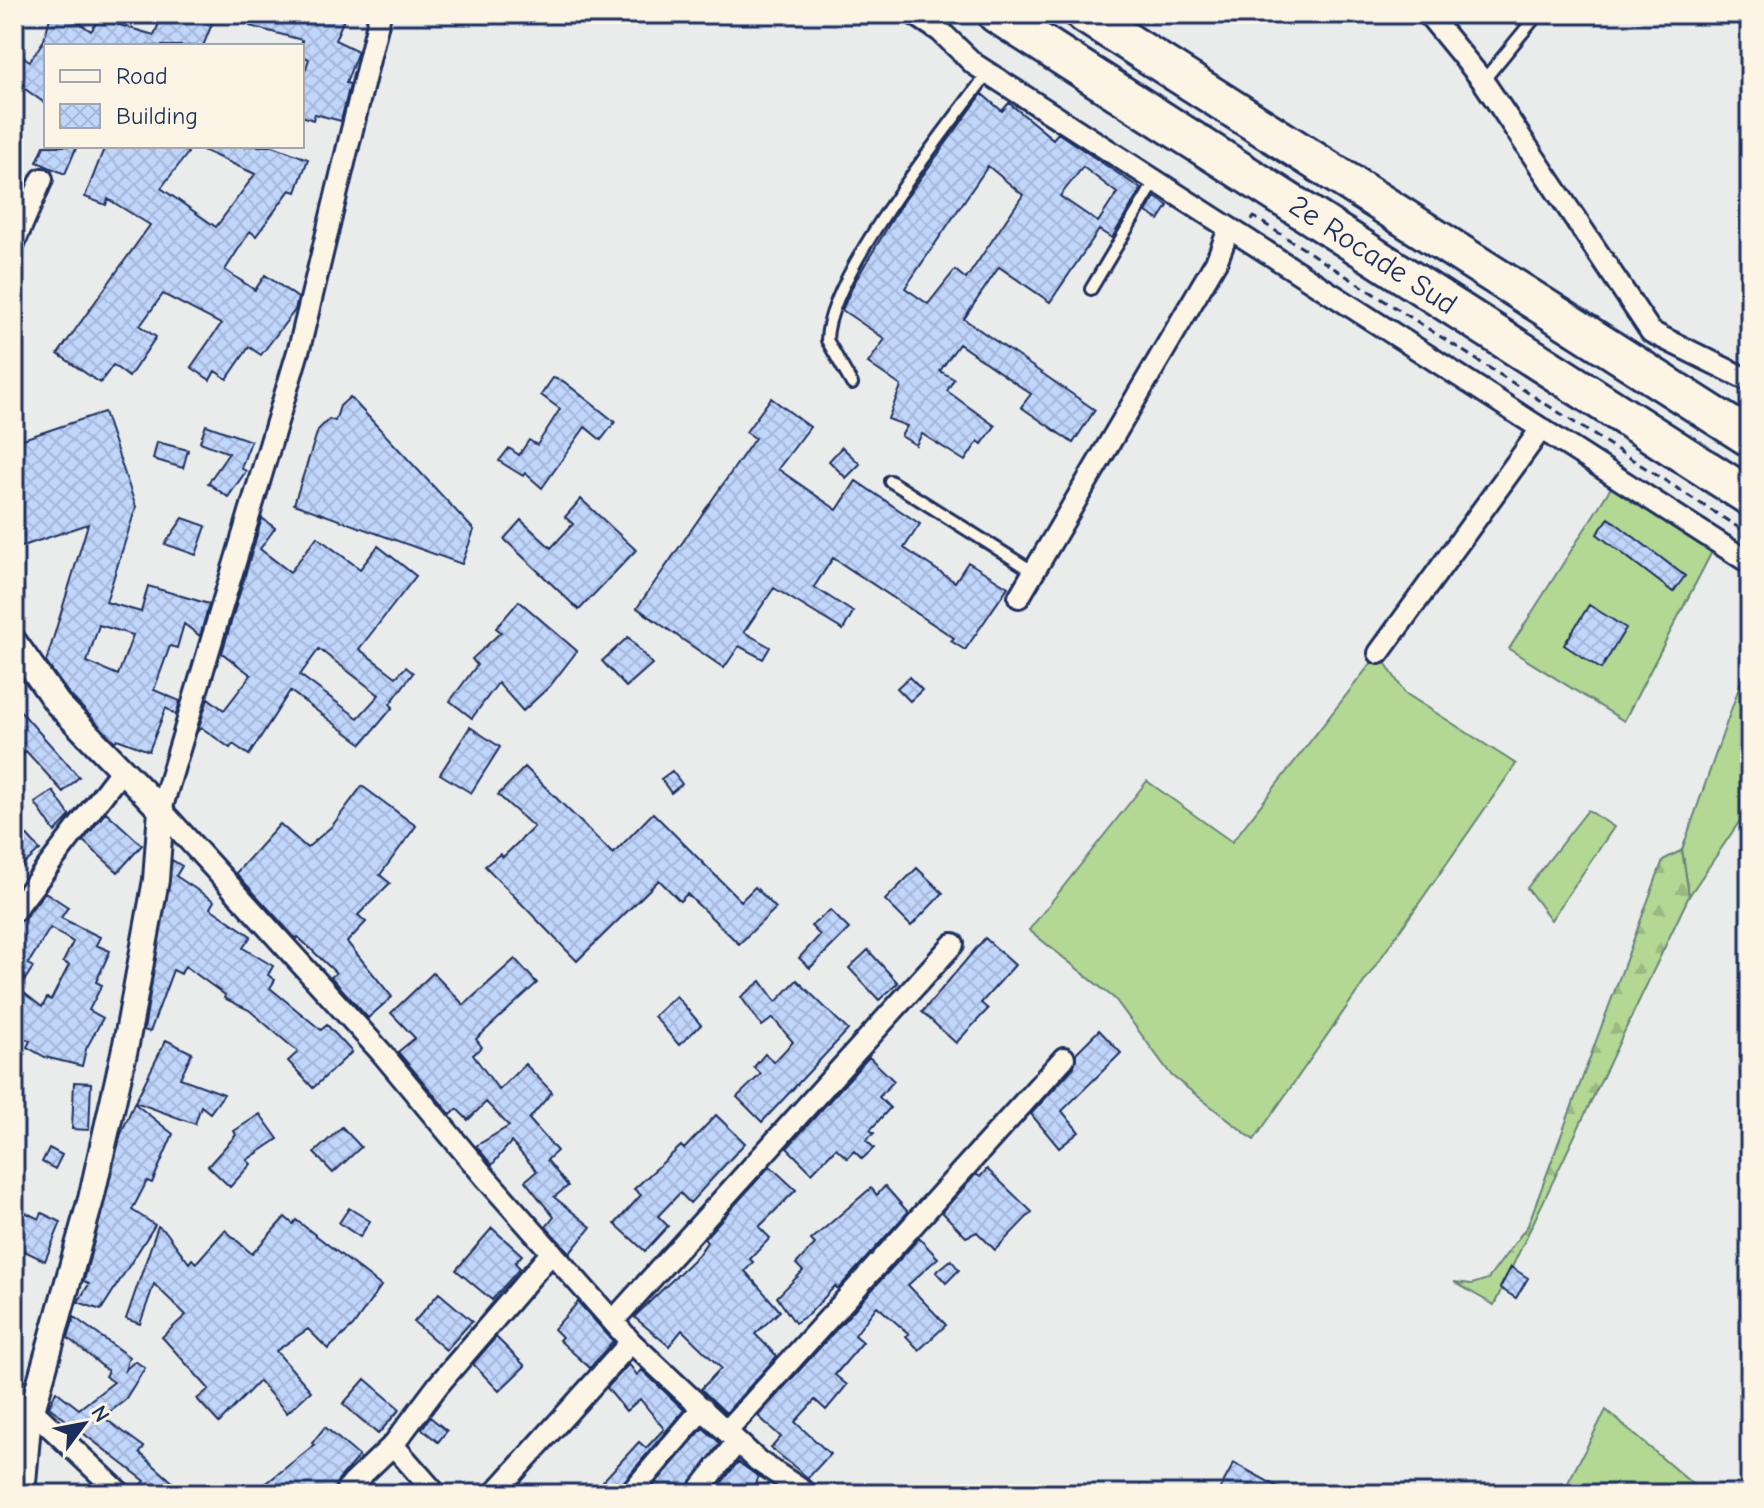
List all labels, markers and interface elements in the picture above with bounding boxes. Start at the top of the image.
legend [44,44,304,148]
text: Road [116,62,168,90]
text: Building [116,102,198,130]
street label: 2e Rocade Sud [1283,188,1463,322]
north arrow [44,1384,124,1464]
text: N [85,1401,115,1427]

